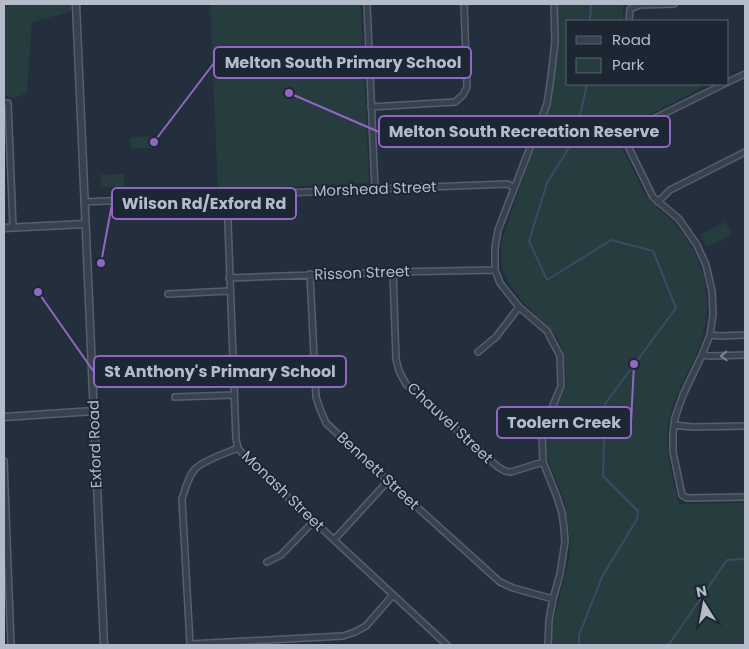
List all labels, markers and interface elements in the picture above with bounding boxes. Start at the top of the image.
legend [566,20,729,85]
text: Road [612,29,651,50]
callout: Melton South Primary School [214,47,471,78]
text: Melton South Primary School [225,51,461,74]
text: Park [612,54,644,75]
callout: Melton South Recreation Reserve [379,116,670,147]
text: Melton South Recreation Reserve [389,120,659,143]
street label: Morshead Street [313,176,437,201]
callout: Wilson Rd/Exford Rd [112,188,296,219]
text: Wilson Rd/Exford Rd [122,192,286,215]
street label: Risson Street [314,260,410,285]
one-way arrow [719,351,727,361]
callout: St Anthony's Primary School [94,356,346,387]
text: St Anthony's Primary School [104,360,336,383]
street label: Chauvel Street [403,377,498,468]
street label: Exford Road [82,400,107,488]
callout: Toolern Creek [497,407,631,438]
text: Toolern Creek [507,411,621,434]
street label: Bennett Street [332,427,424,514]
street label: Monash Street [237,446,329,536]
north arrow [679,579,729,629]
text: N [694,580,709,602]

